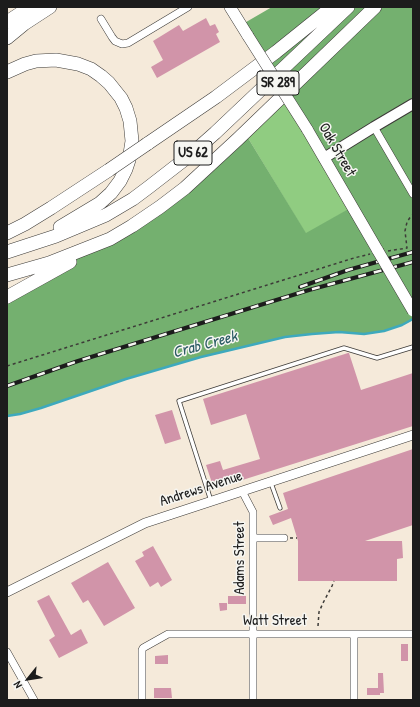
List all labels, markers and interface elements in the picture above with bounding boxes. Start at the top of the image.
road number: SR 289 [257,71,299,95]
street label: Oak Street [315,120,359,180]
road number: US 62 [174,141,212,165]
water label: Crab Creek [171,327,239,363]
street label: Andrews Avenue [157,467,245,511]
street label: Adams Street [231,521,249,595]
street label: Watt Street [243,612,307,630]
north arrow [8,659,48,699]
text: N [10,679,25,691]

